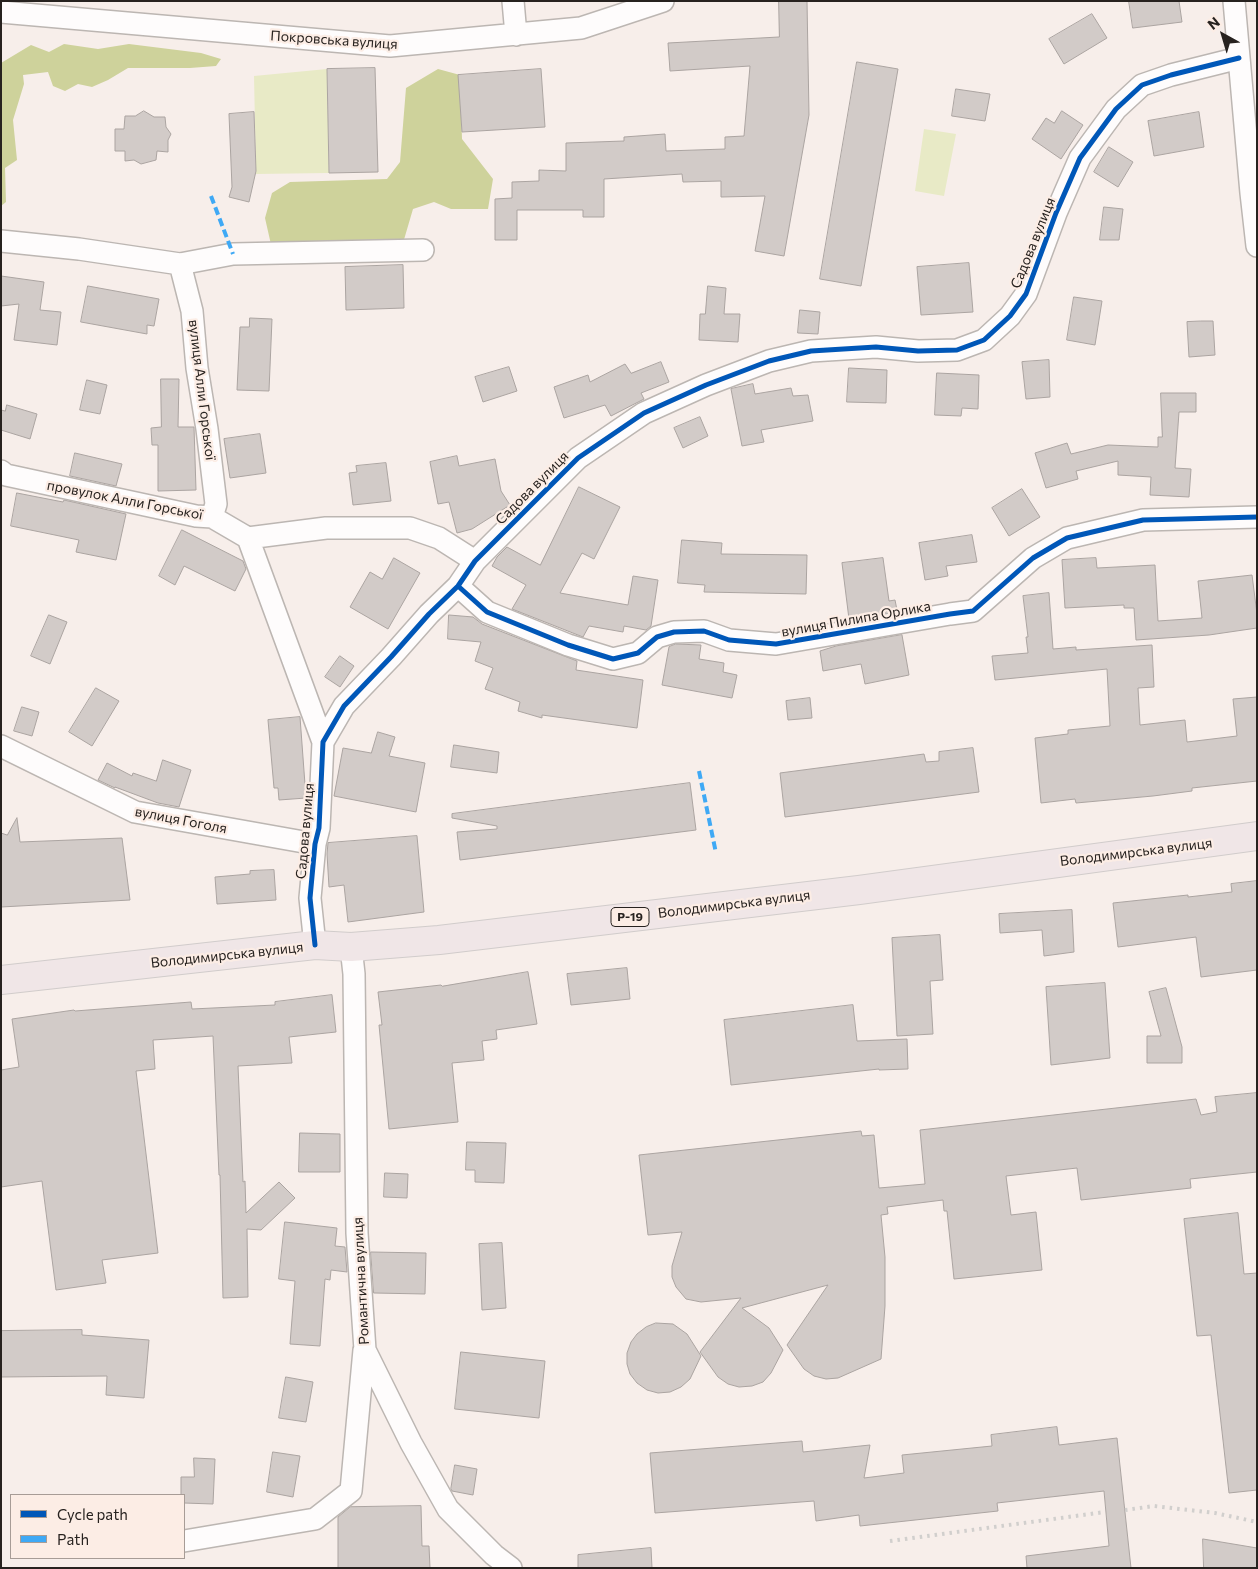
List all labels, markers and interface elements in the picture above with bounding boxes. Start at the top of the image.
north arrow [1198,10,1248,60]
text: N [1204,13,1223,33]
street label: Покровська вулиця [270,27,398,53]
street label: Садова вулиця [1007,195,1059,291]
street label: вулиця Алли Горської [185,319,219,461]
street label: Садова вулиця [492,448,572,528]
street label: провулок Алли Горської [46,477,204,523]
street label: вулиця Пилипа Орлика [780,598,932,640]
street label: Садова вулиця [292,782,318,880]
street label: вулиця Гоголя [134,803,228,837]
street label: Володимирська вулиця [1059,834,1213,870]
street label: Володимирська вулиця [657,886,811,922]
road number: Р-19 [611,908,649,926]
street label: Володимирська вулиця [150,939,304,971]
street label: Романтична вулиця [349,1217,373,1345]
legend [10,1494,185,1559]
text: Cycle path [57,1505,128,1523]
text: Path [57,1530,89,1548]

